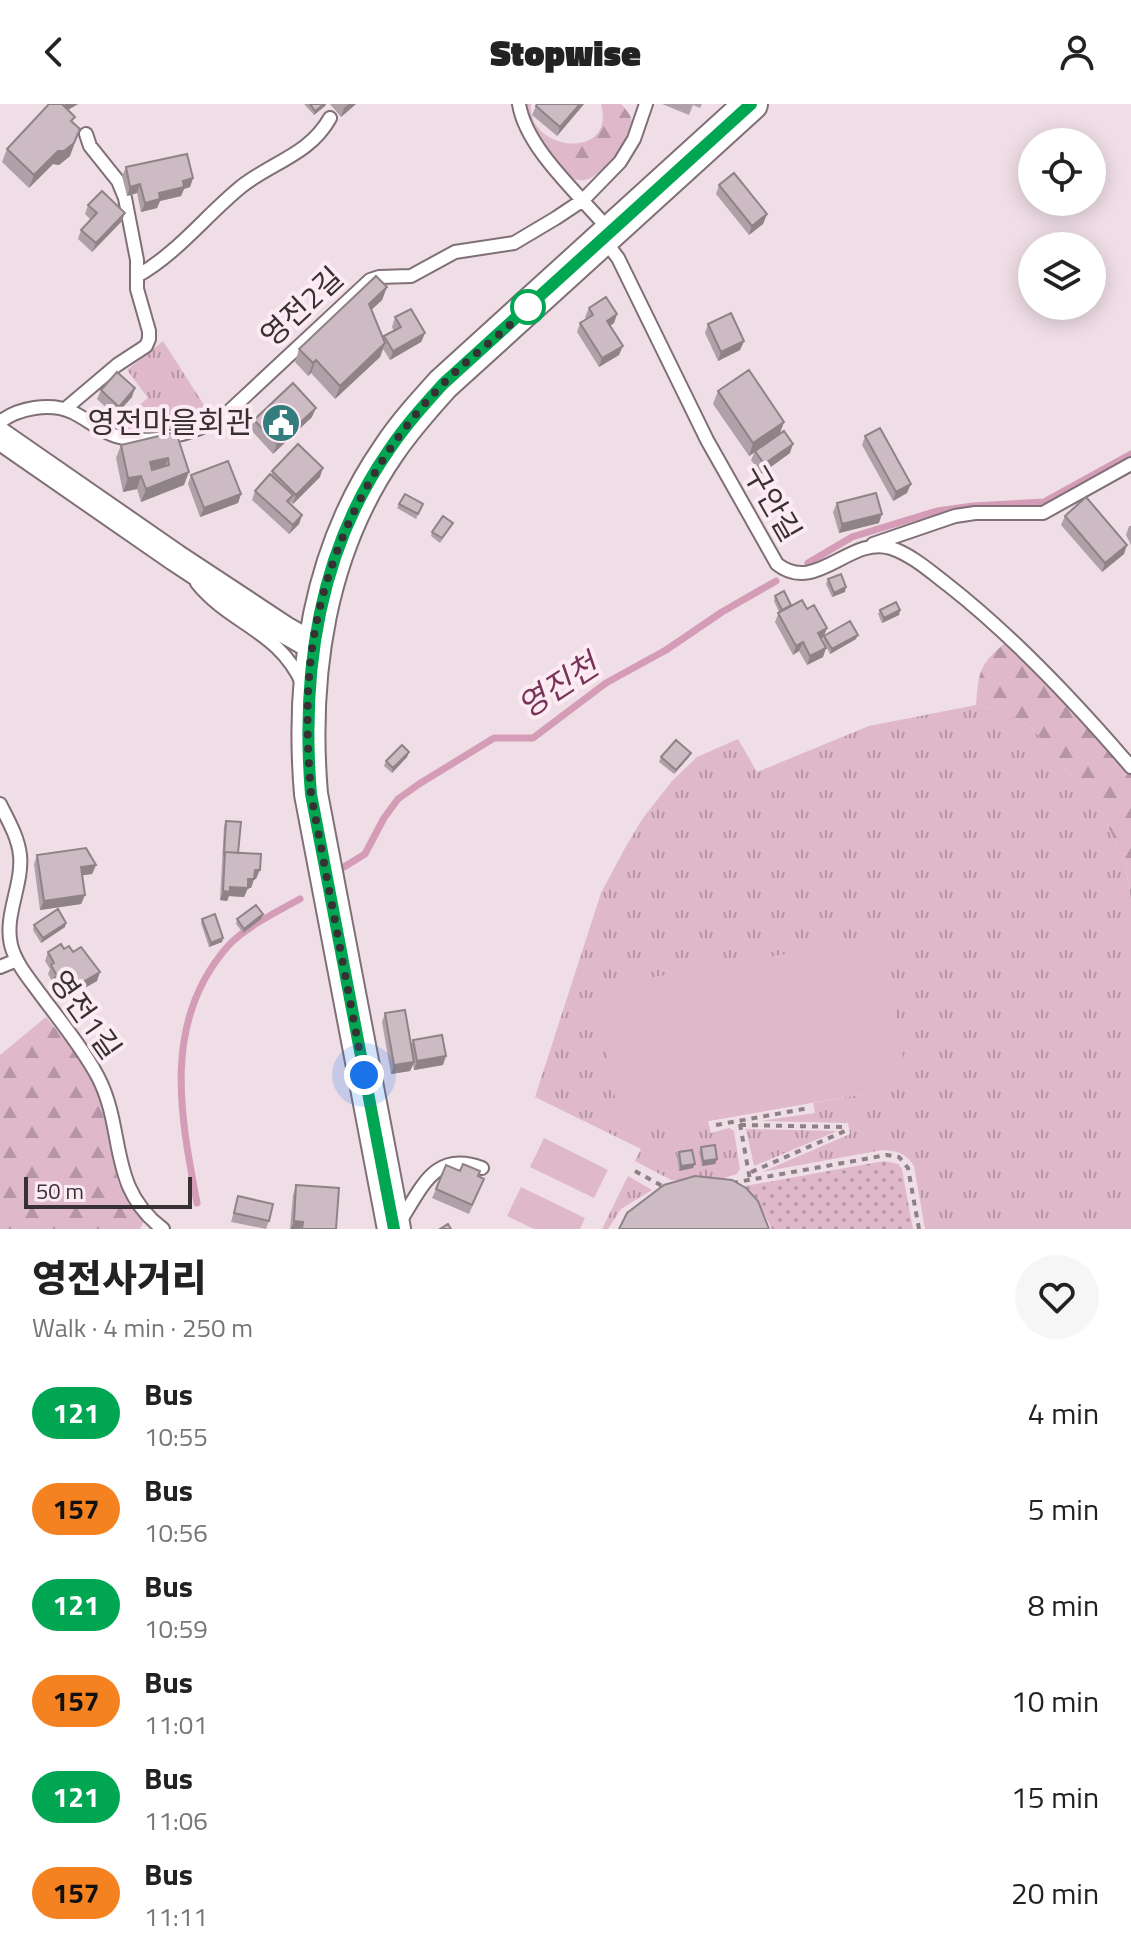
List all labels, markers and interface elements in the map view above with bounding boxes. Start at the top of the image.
text: Stopwise [490,25,641,80]
icon: back [32,30,76,74]
icon: person [1055,30,1099,74]
map controls [1018,128,1106,320]
button: locate [1018,128,1106,216]
button: layers [1018,232,1106,320]
street label: 영전2길 [249,255,353,357]
unlabelled marker [511,290,545,324]
place label: 영전마을회관 [87,399,253,445]
public building icon: 영전마을회관 [260,402,302,444]
street label: 구안길 [732,455,813,550]
water label: 영진천 [507,639,611,729]
street label: 영전1길 [38,960,133,1068]
your location [344,1055,384,1095]
scale bar [24,1173,192,1209]
text: 50 m [36,1174,84,1208]
text: 영전사거리 [32,1249,207,1307]
button: heart [1015,1255,1099,1339]
text: Walk · 4 min · 250 m [32,1308,253,1347]
text: Bus [144,1371,193,1417]
text: 4 min [1028,1390,1099,1436]
text: 121 [52,1391,100,1434]
text: 10:55 [144,1417,208,1456]
text: Bus [144,1467,193,1513]
text: 5 min [1028,1486,1099,1532]
text: 157 [52,1487,100,1530]
text: 10:56 [144,1513,208,1552]
text: Bus [144,1563,193,1609]
text: 8 min [1028,1582,1099,1628]
text: 121 [52,1583,100,1626]
text: 10:59 [144,1609,208,1648]
text: Bus [144,1659,193,1705]
text: 10 min [1011,1678,1099,1724]
text: 157 [52,1679,100,1722]
text: 11:01 [144,1705,208,1744]
text: Bus [144,1755,193,1801]
text: 15 min [1011,1774,1099,1820]
text: 121 [52,1775,100,1818]
text: 11:06 [144,1801,208,1840]
text: Bus [144,1851,193,1897]
text: 20 min [1011,1870,1099,1916]
text: 157 [52,1871,100,1914]
text: 11:11 [144,1897,208,1936]

